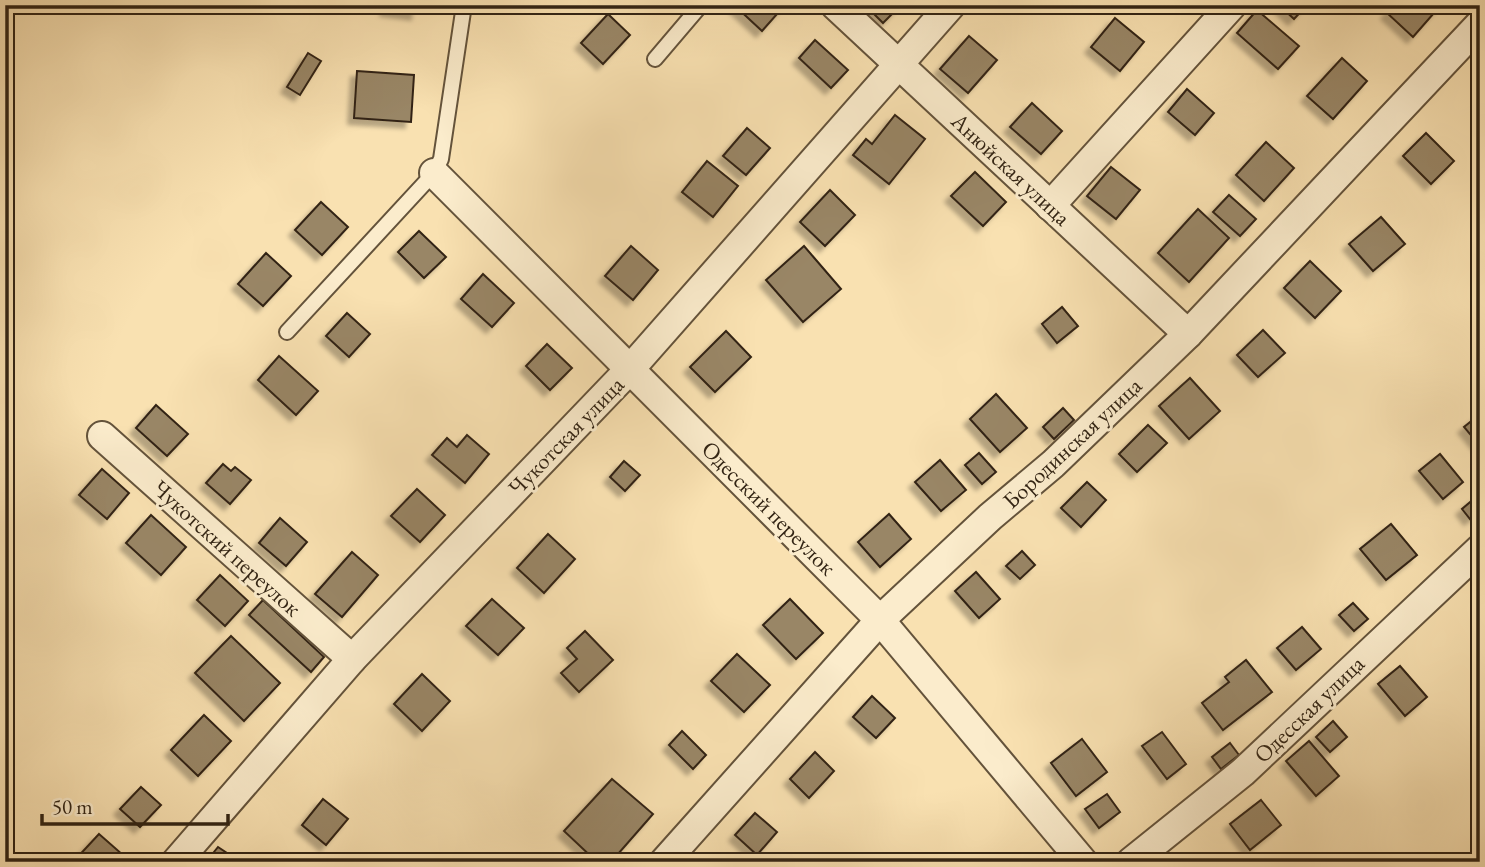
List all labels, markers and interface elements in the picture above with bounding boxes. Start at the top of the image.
street label: Анюйская улица [944,105,1078,233]
street label: Чукотская улица [502,369,631,502]
street label: Бородинская улица [996,370,1149,515]
street label: Одесский переулок [695,434,843,582]
street label: Чукотский переулок [146,473,308,623]
street label: Одесская улица [1247,648,1371,769]
scale bar [42,783,228,827]
text: 50 m [52,793,93,820]

